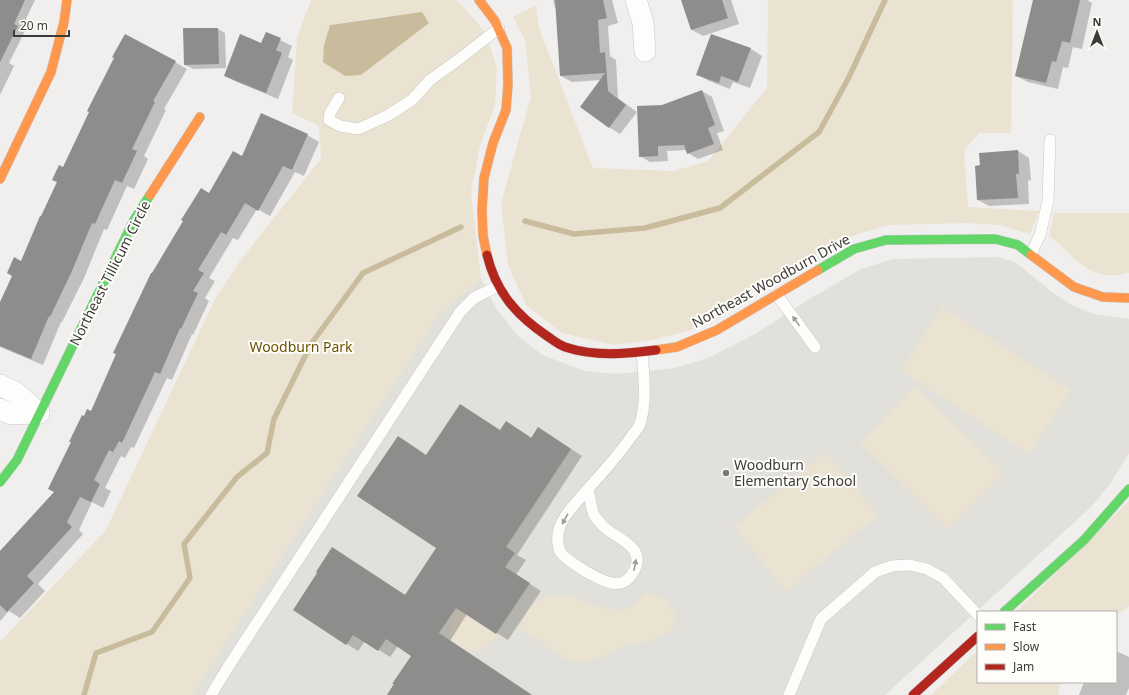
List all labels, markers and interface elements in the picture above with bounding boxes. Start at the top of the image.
scale bar [14,12,69,38]
north arrow [1077,12,1117,52]
text: N [1093,14,1101,29]
text: 20 m [20,17,48,34]
street label: Northeast Tillicum Circle [65,197,154,348]
street label: Northeast Woodburn Drive [688,229,853,332]
one-way arrow [792,316,800,326]
park label: Woodburn Park [249,337,353,356]
place label: Woodburn Elementary School [734,455,856,490]
marker: Woodburn Elementary School [721,468,731,478]
one-way arrow [561,513,568,525]
one-way arrow [632,558,638,571]
legend [977,611,1117,683]
text: Fast [1013,618,1037,635]
text: Slow [1013,638,1040,655]
text: Jam [1012,658,1034,675]

